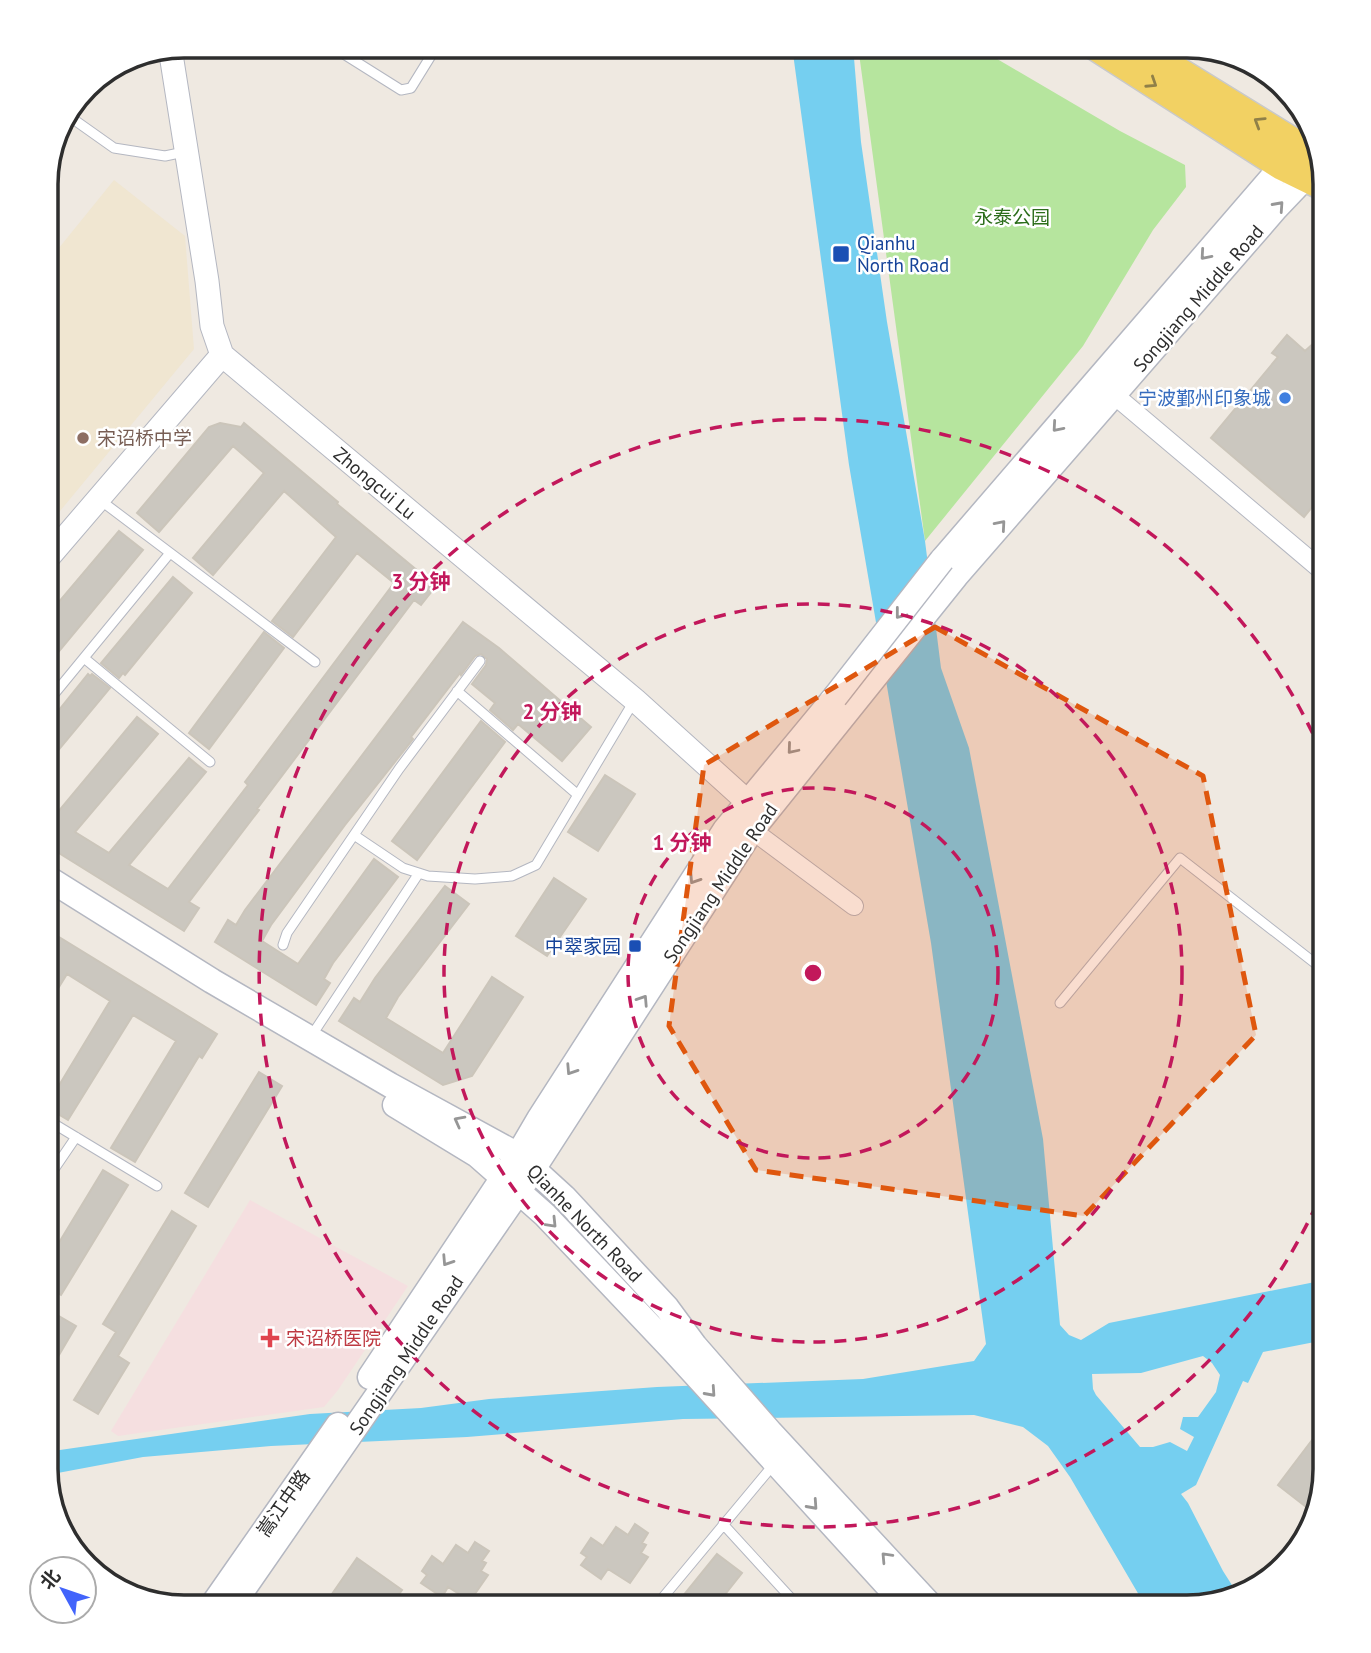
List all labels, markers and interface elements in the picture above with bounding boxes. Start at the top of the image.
one-way arrow [1144,74,1157,87]
one-way arrow [1253,117,1266,130]
one-way arrow [1271,201,1283,214]
park label: 永泰公园 [974,205,1050,229]
street label: Songjiang Middle Road [1128,219,1268,377]
place label: Qianhu North Road [857,231,949,277]
marker: Qianhu North Road [831,244,851,264]
one-way arrow [1201,247,1213,260]
place label: 宁波鄞州印象城 [1138,386,1271,410]
marker: 宁波鄞州印象城 [1277,390,1293,406]
one-way arrow [1053,419,1065,432]
place label: 宋诏桥中学 [97,426,192,450]
marker: 宋诏桥中学 [75,430,91,446]
street label: Zhongcui Lu [329,442,421,524]
one-way arrow [993,520,1005,533]
text: 3 分钟 [391,568,451,595]
one-way arrow [896,606,909,619]
text: 2 分钟 [522,698,582,725]
one-way arrow [787,742,800,754]
street label: Songjiang Middle Road [658,799,782,967]
text: 1 分钟 [652,829,712,856]
one-way arrow [690,871,702,884]
place label: 中翠家园 [545,934,621,958]
marker: 中翠家园 [627,938,643,954]
centre of rings [801,961,825,985]
one-way arrow [635,994,648,1007]
one-way arrow [566,1062,579,1075]
one-way arrow [454,1116,466,1130]
street label: Qianhe North Road [522,1159,648,1287]
one-way arrow [544,1215,557,1228]
one-way arrow [443,1253,455,1266]
street label: Songjiang Middle Road [344,1271,468,1439]
place label: 宋诏桥医院 [286,1326,381,1350]
marker: 宋诏桥医院 [260,1328,280,1348]
one-way arrow [703,1384,715,1397]
street label: 嵩江中路 [251,1465,315,1541]
one-way arrow [805,1497,817,1510]
one-way arrow [881,1552,894,1565]
north arrow [28,1555,98,1625]
text: 北 [35,1564,65,1594]

